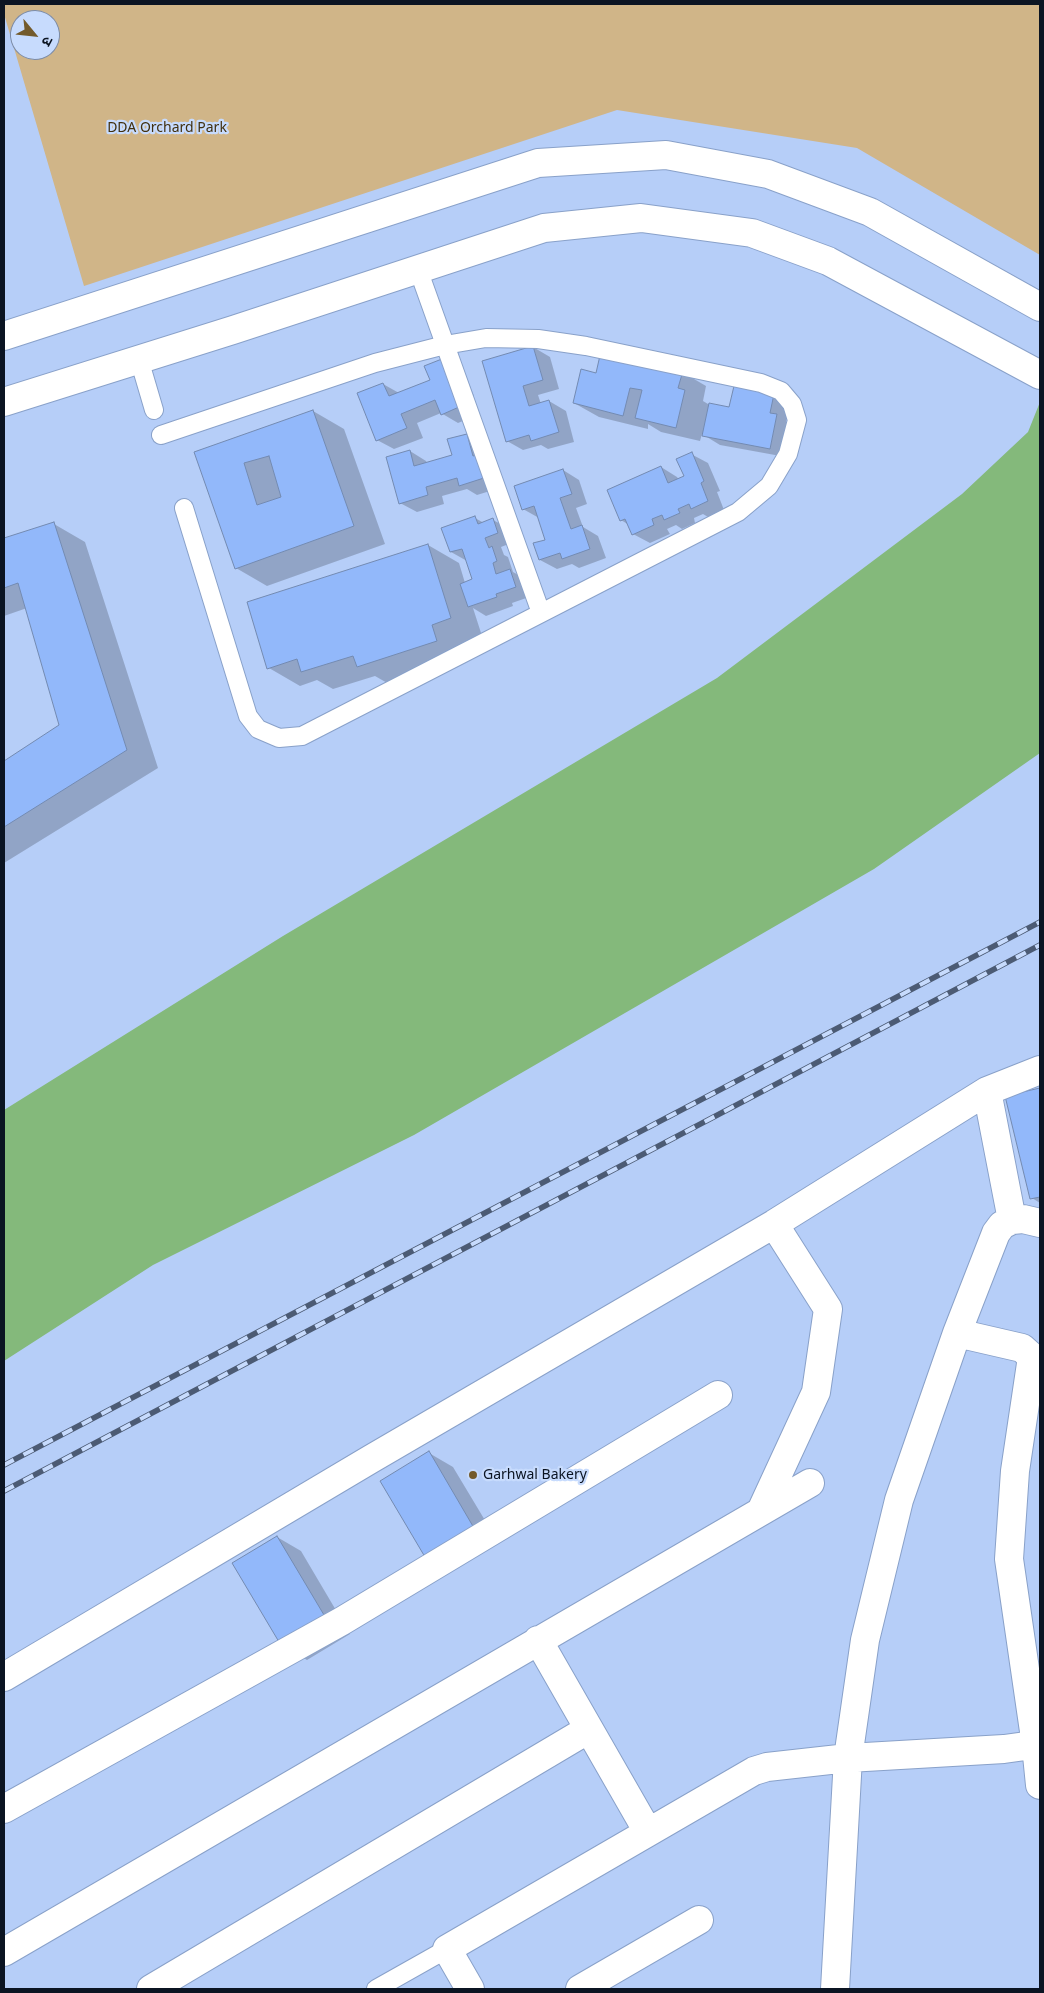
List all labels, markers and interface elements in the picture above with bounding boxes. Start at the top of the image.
north arrow [10,10,60,60]
text: उ [37,34,58,50]
park label: DDA Orchard Park [107,120,227,136]
place label: Garhwal Bakery [483,1467,587,1483]
marker: Garhwal Bakery [467,1469,479,1481]

